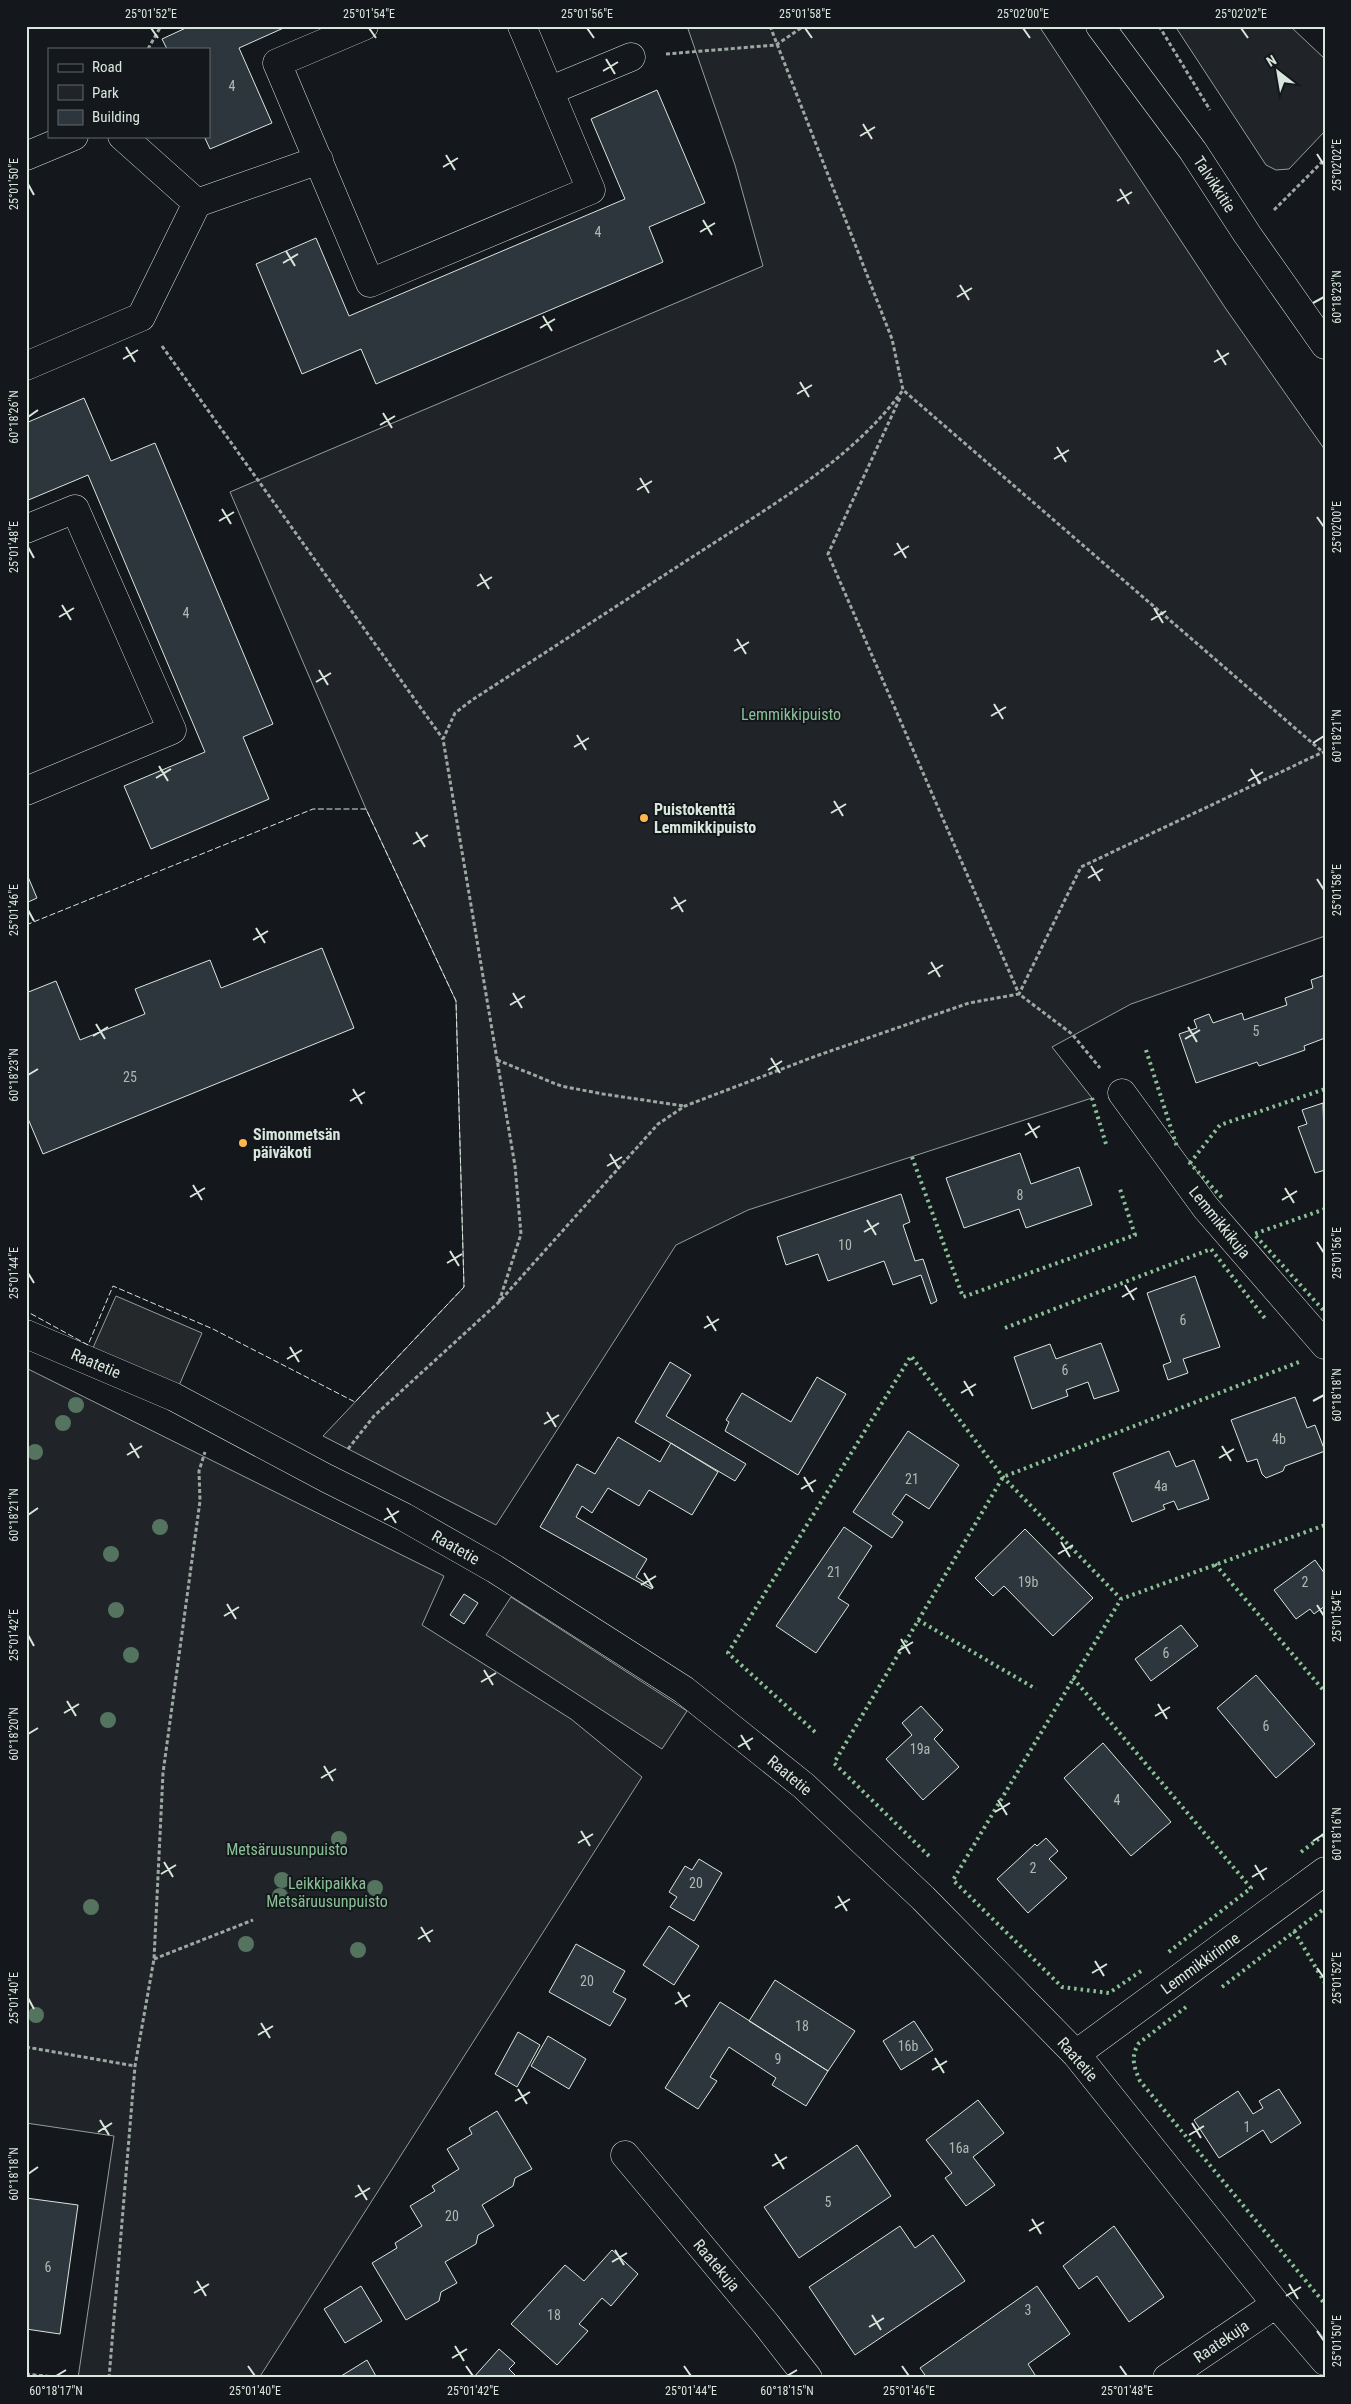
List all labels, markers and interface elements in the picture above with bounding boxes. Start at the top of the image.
text: 25°01'52"E [125,7,177,21]
text: 25°01'54"E [343,7,395,21]
text: 25°01'56"E [561,7,613,21]
text: 25°01'58"E [779,7,831,21]
text: 25°02'00"E [997,7,1049,21]
text: 25°02'02"E [1215,7,1267,21]
legend [48,48,210,138]
north arrow [1254,48,1304,98]
text: N [1264,52,1279,70]
text: Road [92,58,122,76]
house number: 4 [229,78,236,94]
text: Park [92,84,119,102]
text: Building [92,108,140,126]
text: 25°02'02"E [1330,139,1344,191]
street label: Talvikkitie [1189,153,1240,216]
text: 25°01'50"E [7,158,21,210]
house number: 4 [595,224,602,240]
text: 60°18'23"N [1330,270,1344,324]
text: 60°18'26"N [7,390,21,444]
text: 25°02'00"E [1330,501,1344,553]
text: 25°01'48"E [7,521,21,573]
house number: 4 [183,605,190,621]
park label: Lemmikkipuisto [741,705,841,724]
text: 60°18'21"N [1330,709,1344,763]
place label: Puistokenttä Lemmikkipuisto [654,800,756,837]
marker: Puistokenttä Lemmikkipuisto [638,812,650,824]
text: 25°01'58"E [1330,864,1344,916]
text: 25°01'46"E [7,884,21,936]
house number: 5 [1253,1023,1260,1039]
text: 60°18'23"N [7,1048,21,1102]
house number: 25 [123,1069,137,1085]
place label: Simonmetsän päiväkoti [253,1125,341,1162]
marker: Simonmetsän päiväkoti [237,1137,249,1149]
street label: Lemmikkikuja [1185,1182,1254,1262]
house number: 8 [1017,1187,1024,1203]
text: 25°01'56"E [1330,1227,1344,1279]
house number: 10 [838,1237,852,1253]
text: 25°01'44"E [7,1247,21,1299]
house number: 6 [1180,1312,1187,1328]
street label: Raatetie [68,1345,123,1382]
house number: 6 [1062,1362,1069,1378]
text: 60°18'18"N [1330,1368,1344,1422]
house number: 4b [1272,1431,1286,1447]
house number: 21 [905,1471,919,1487]
house number: 4a [1154,1478,1168,1494]
text: 60°18'21"N [7,1488,21,1542]
street label: Raatetie [428,1526,483,1569]
house number: 21 [827,1564,841,1580]
house number: 19b [1018,1574,1038,1590]
house number: 2 [1302,1574,1309,1590]
text: 25°01'54"E [1330,1590,1344,1642]
text: 25°01'42"E [7,1609,21,1661]
house number: 6 [1163,1645,1170,1661]
text: 60°18'20"N [7,1707,21,1761]
house number: 6 [1263,1718,1270,1734]
house number: 19a [910,1741,930,1757]
street label: Raatetie [764,1751,816,1799]
house number: 4 [1114,1792,1121,1808]
text: 60°18'16"N [1330,1807,1344,1861]
park label: Metsäruusunpuisto [226,1840,348,1859]
house number: 2 [1030,1860,1037,1876]
park label: Leikkipaikka Metsäruusunpuisto [266,1874,388,1911]
house number: 20 [689,1875,703,1891]
street label: Lemmikkirinne [1157,1929,1243,1998]
text: 25°01'52"E [1330,1952,1344,2004]
text: 25°01'40"E [7,1972,21,2024]
house number: 20 [580,1973,594,1989]
house number: 18 [795,2018,809,2034]
street label: Raatetie [1053,2033,1102,2085]
house number: 16b [898,2038,918,2054]
house number: 9 [775,2051,781,2067]
house number: 1 [1244,2119,1250,2135]
house number: 16a [949,2140,969,2156]
text: 60°18'18"N [7,2147,21,2201]
house number: 5 [825,2194,832,2210]
house number: 20 [445,2208,459,2224]
street label: Raatekuja [689,2235,744,2295]
house number: 6 [45,2259,52,2275]
house number: 3 [1025,2302,1031,2318]
house number: 18 [547,2307,561,2323]
text: 25°01'50"E [1330,2315,1344,2367]
street label: Raatekuja [1190,2316,1252,2367]
text: 60°18'17"N [29,2384,83,2398]
text: 25°01'40"E [229,2384,281,2398]
text: 25°01'42"E [447,2384,499,2398]
text: 25°01'44"E [665,2384,717,2398]
text: 60°18'15"N [760,2384,814,2398]
text: 25°01'46"E [883,2384,935,2398]
text: 25°01'48"E [1101,2384,1153,2398]

